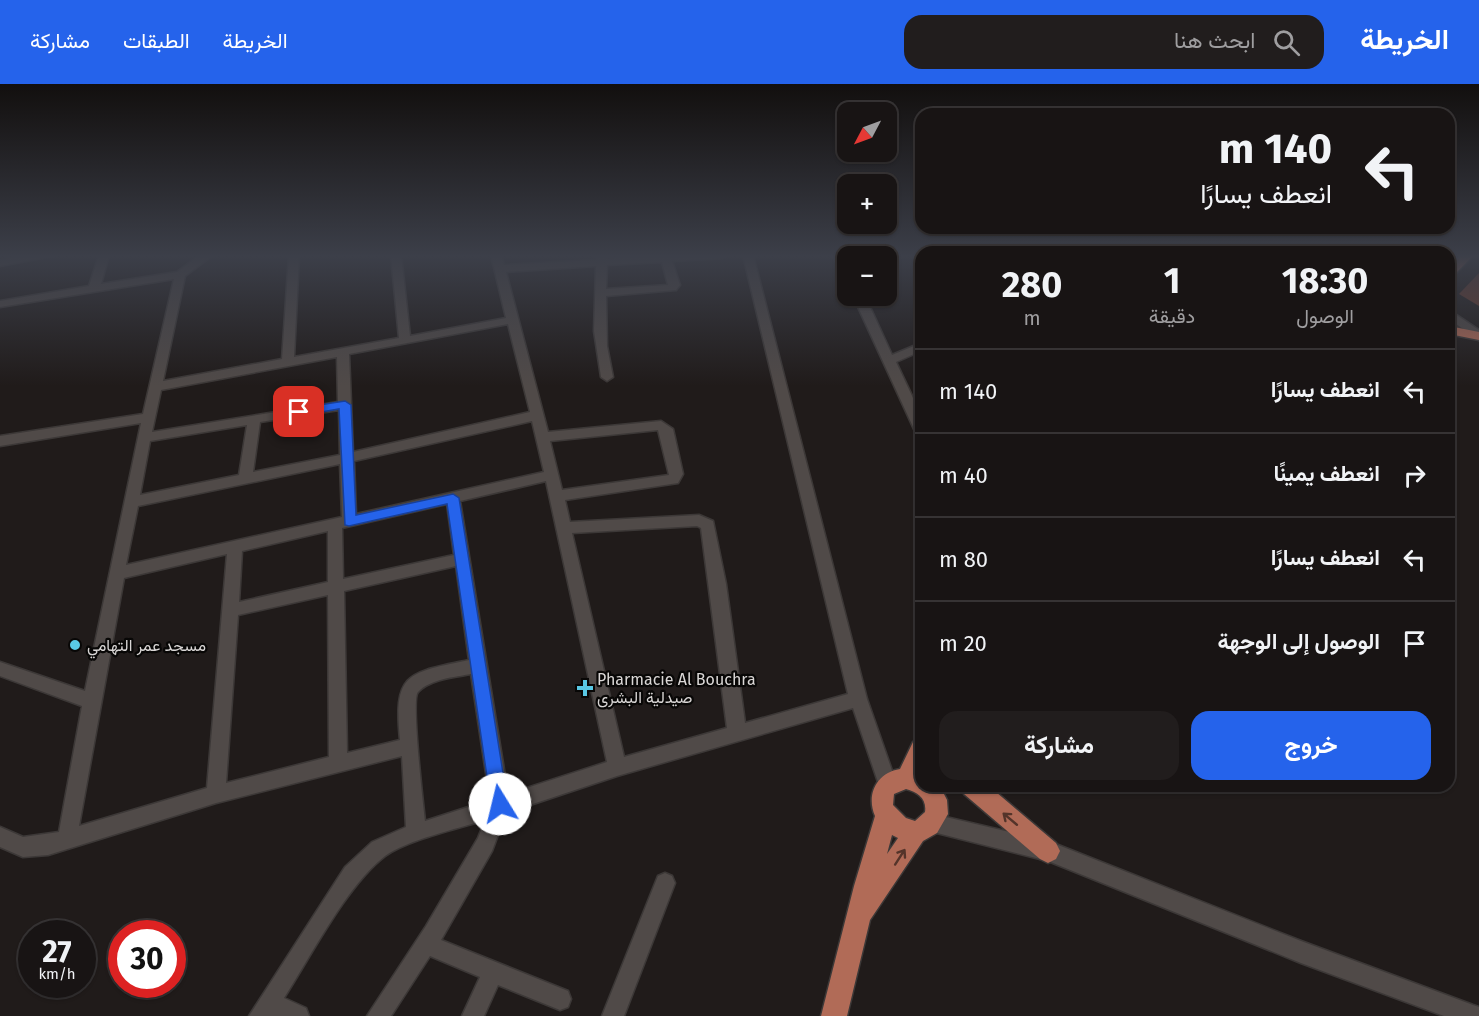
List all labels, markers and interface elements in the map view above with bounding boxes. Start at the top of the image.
search box [904,15,1324,69]
text: الخريطة [1360,23,1449,56]
icon: search [1270,26,1303,59]
text: ابحث هنا [1174,27,1255,54]
text: مشاركة [30,28,90,54]
text: الطبقات [123,28,190,54]
text: الخريطة [223,28,288,54]
north arrow [837,102,897,162]
map controls [837,102,897,306]
text: 140 m [1219,124,1332,174]
icon: left [1353,132,1431,210]
button: + [837,174,897,234]
text: انعطف يسارًا [1200,178,1332,210]
button: − [837,246,897,306]
text: 1 [1164,259,1180,303]
text: 18:30 [1282,259,1368,303]
text: 280 [1002,263,1062,307]
text: دقيقة [1149,304,1195,328]
text: الوصول [1296,304,1354,328]
text: m [1023,306,1041,330]
icon: left [1398,375,1431,408]
text: انعطف يسارًا [1271,376,1380,403]
text: 140 m [939,378,997,405]
pin [273,386,324,437]
icon: arrive [282,395,315,428]
icon: right [1398,459,1431,492]
text: انعطف يمينًا [1273,460,1380,487]
text: 40 m [939,462,988,489]
icon: left [1398,543,1431,576]
text: انعطف يسارًا [1271,544,1380,571]
text: 80 m [939,546,988,573]
icon: arrive [1398,627,1431,660]
text: الوصول إلى الوجهة [1217,628,1380,655]
text: 20 m [939,630,987,657]
place label: مسجد عمر التهامي [87,636,206,659]
marker: مسجد عمر التهامي [68,638,82,652]
place label: Pharmacie Al Bouchra صيدلية البشرى [597,670,756,708]
marker: Pharmacie Al Bouchra صيدلية البشرى [578,681,592,695]
button: مشاركة [939,711,1179,780]
button: خروج [1191,711,1431,780]
position arrow [468,772,532,836]
one-way arrow [1002,813,1018,826]
one-way arrow [894,849,906,866]
speed limit sign: 30 [108,920,186,998]
text: 27 [42,934,72,970]
text: km/h [38,965,76,983]

